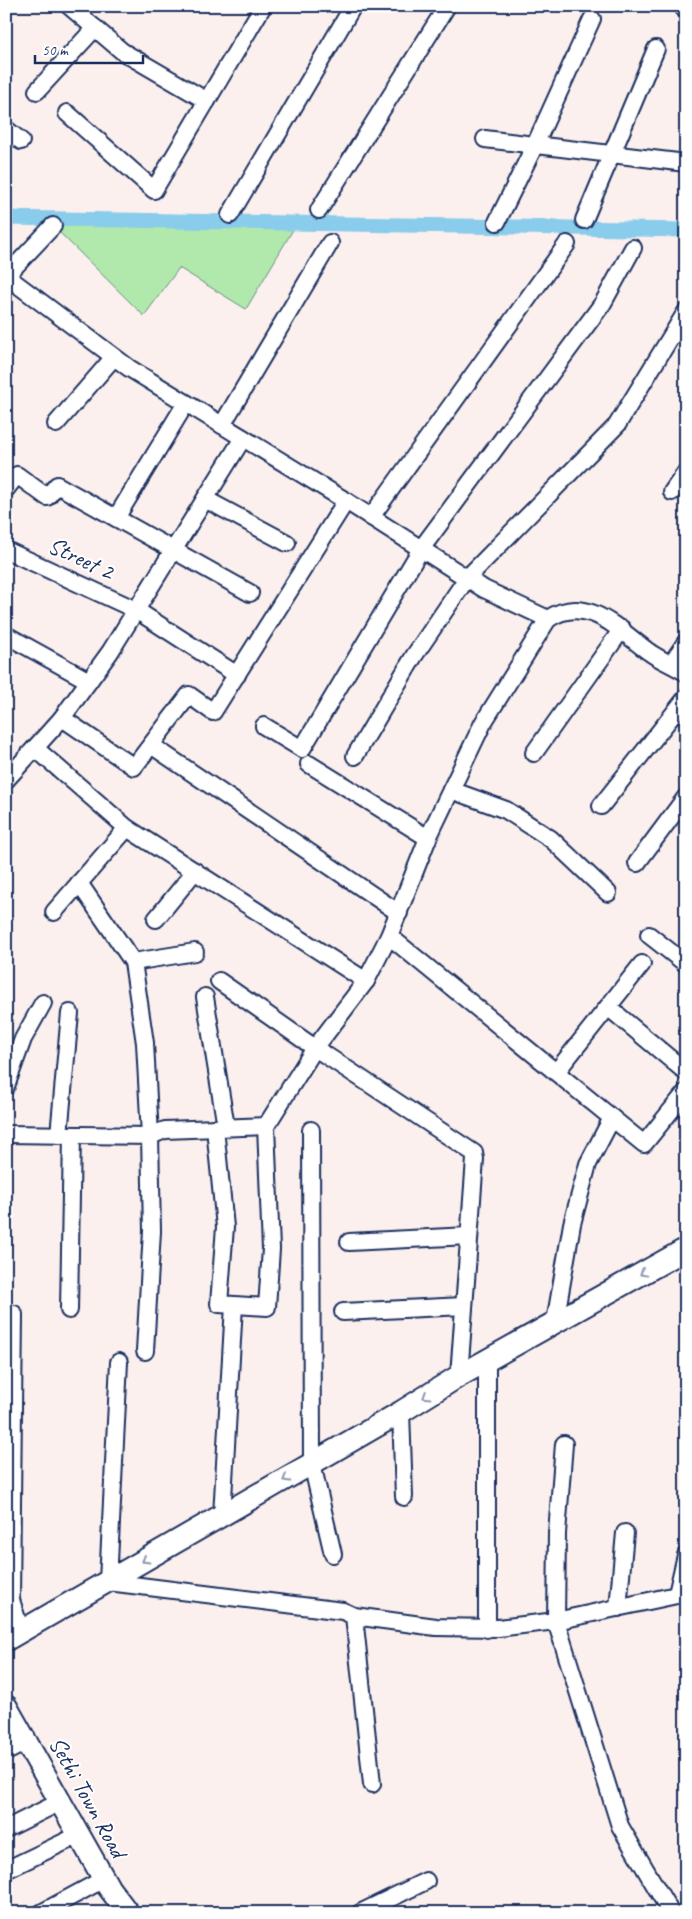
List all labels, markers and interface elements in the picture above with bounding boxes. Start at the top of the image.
scale bar [35,32,142,64]
text: 50 m [42,41,69,60]
street label: Street 2 [43,530,121,587]
one-way arrow [640,1267,649,1277]
one-way arrow [422,1390,431,1400]
one-way arrow [282,1472,291,1482]
one-way arrow [142,1554,151,1564]
street label: Sethi Town Road [42,1731,135,1866]

